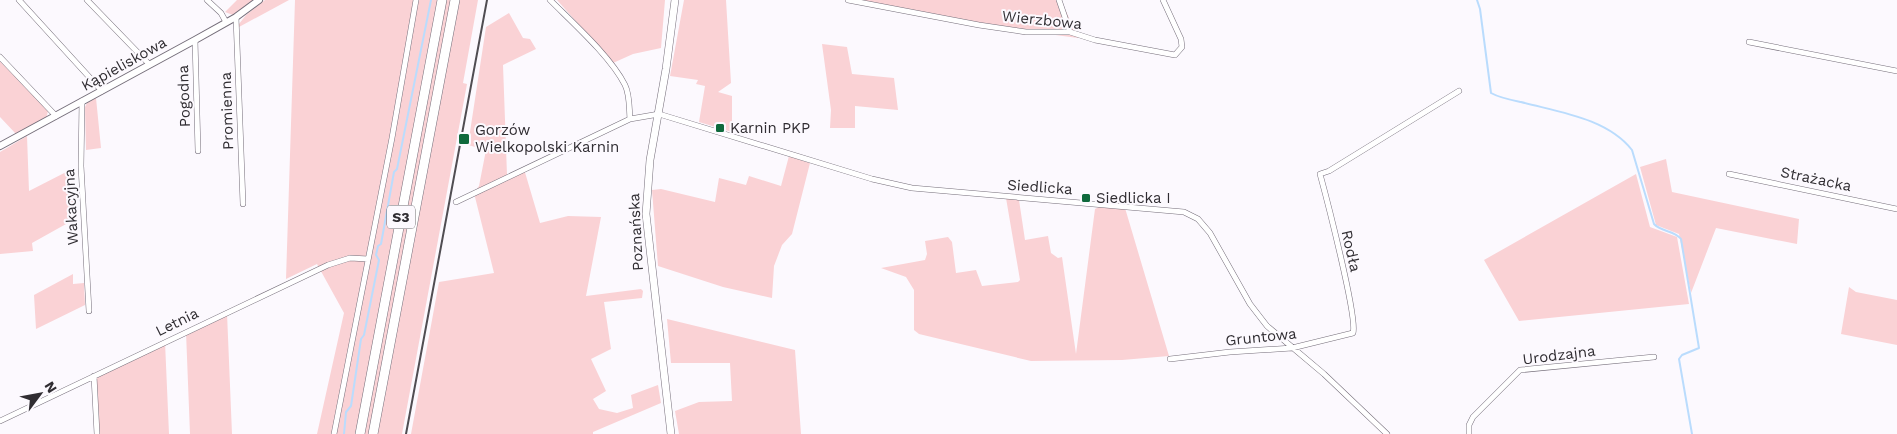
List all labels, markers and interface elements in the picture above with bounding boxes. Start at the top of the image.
street label: Wierzbowa [1001,7,1083,33]
street label: Kąpieliskowa [78,33,170,95]
street label: Pogodna [174,64,194,127]
street label: Promienna [217,71,237,150]
place label: Karnin PKP [730,119,810,137]
place label: Gorzów Wielkopolski Karnin [475,121,619,156]
marker: Karnin PKP [714,122,726,134]
marker: Gorzów Wielkopolski Karnin [457,132,471,146]
street label: Strażacka [1779,163,1854,195]
street label: Wakacyjna [60,168,82,246]
street label: Siedlicka [1007,176,1074,198]
place label: Siedlicka I [1096,189,1171,207]
street label: Poznańska [625,192,647,271]
marker: Siedlicka I [1080,192,1092,204]
road number: S3 [387,206,415,228]
street label: Rodła [1337,228,1365,274]
street label: Letnia [153,304,202,340]
street label: Gruntowa [1225,324,1298,350]
street label: Urodzajna [1522,342,1597,368]
north arrow [15,369,65,419]
text: N [41,378,61,396]

